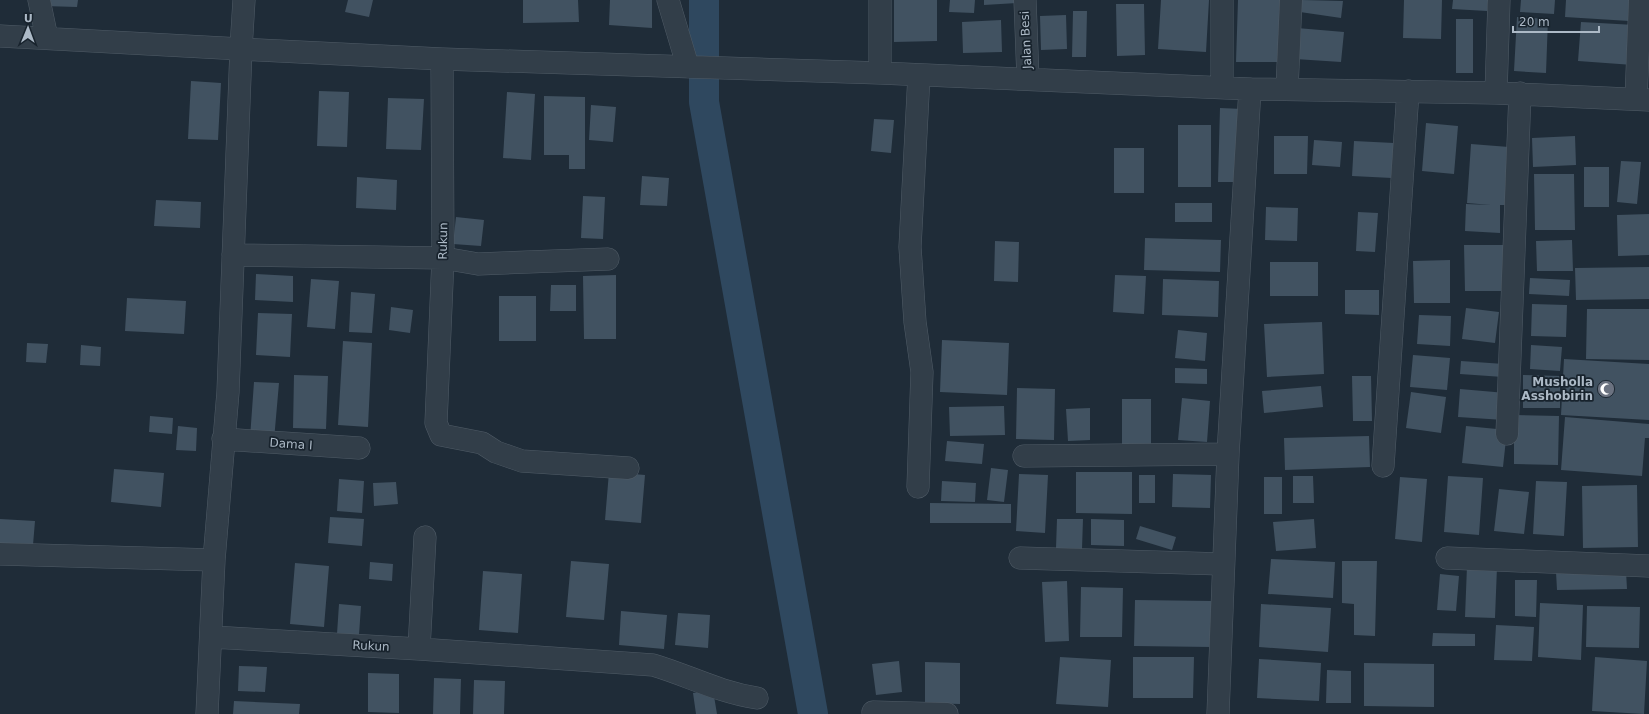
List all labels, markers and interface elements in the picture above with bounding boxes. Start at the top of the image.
north arrow [8,8,48,48]
scale bar [1513,8,1599,34]
street label: Jalan Besi [1017,11,1035,70]
text: U [24,12,33,25]
text: 20 m [1519,15,1550,29]
street label: Rukun [436,222,450,260]
place label: Musholla Asshobirin [1521,375,1593,403]
mosque icon: Musholla Asshobirin [1596,379,1616,399]
street label: Dama I [269,436,313,452]
street label: Rukun [352,638,390,654]

